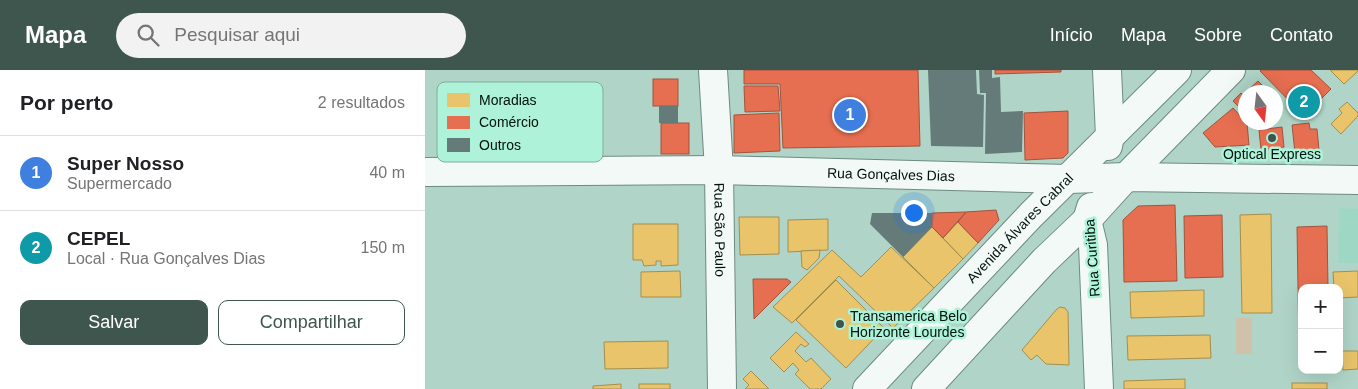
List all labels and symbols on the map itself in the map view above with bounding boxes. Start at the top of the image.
legend [437,82,603,162]
pin: 2 [1288,83,1320,121]
north arrow [1238,85,1283,130]
text: Moradias [479,92,537,108]
pin: 1 [834,96,866,134]
text: Comércio [479,114,539,130]
marker: Optical Express [1266,132,1278,144]
text: Outros [479,137,521,153]
place label: Optical Express [1223,146,1321,162]
street label: Rua Gonçalves Dias [827,165,955,184]
street label: Avenida Álvares Cabral [963,170,1076,286]
street label: Rua São Paulo [711,183,728,277]
your location [901,200,927,226]
street label: Rua Curitiba [1081,218,1103,297]
place label: Transamerica Belo Horizonte Lourdes [850,308,967,340]
marker: Transamerica Belo Horizonte Lourdes [834,318,846,330]

